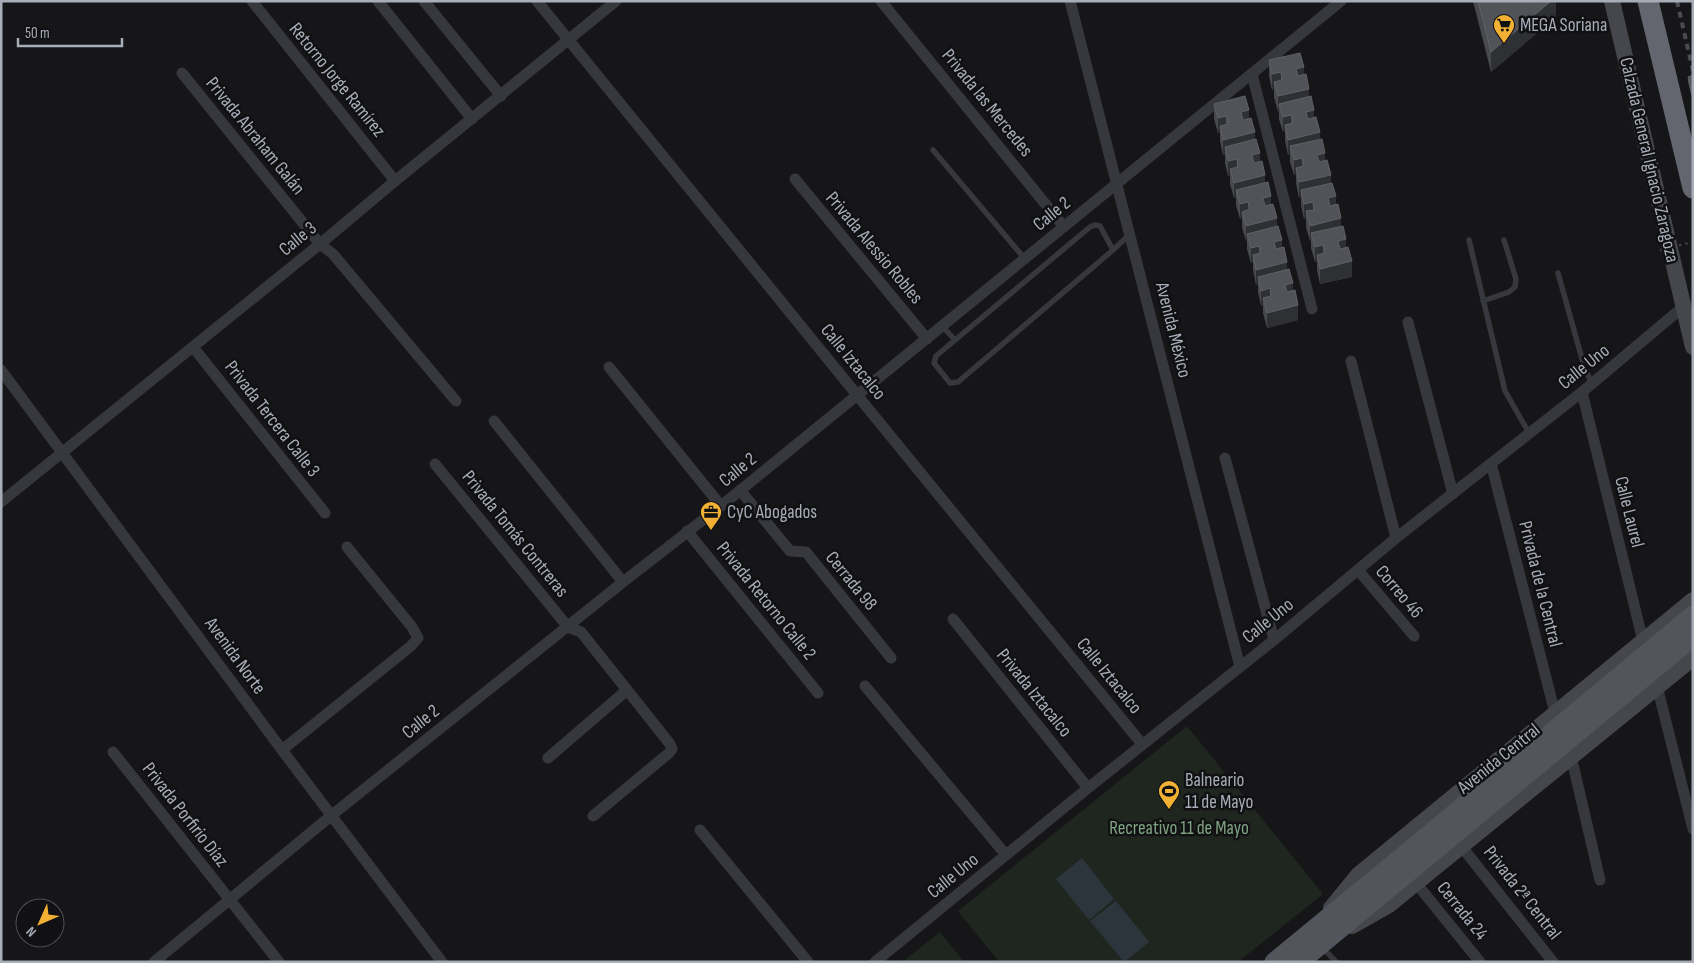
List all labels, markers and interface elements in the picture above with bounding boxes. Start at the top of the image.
supermarket icon: MEGA Soriana [1492,13,1516,44]
place label: MEGA Soriana [1520,14,1607,37]
scale bar [18,15,121,47]
street label: Retorno Jorge Ramírez [284,18,390,142]
text: 50 m [25,24,50,43]
street label: Privada las Mercedes [937,44,1038,162]
street label: Calzada General Ignacio Zaragoza [1614,55,1684,265]
street label: Privada Abraham Galán [201,73,309,199]
street label: Privada Alessio Robles [820,187,928,309]
street label: Calle 2 [1029,192,1075,236]
street label: Calle 3 [274,217,322,261]
street label: Avenida México [1150,279,1196,380]
street label: Calle Iztacalco [815,319,891,405]
street label: Calle Uno [1554,339,1614,395]
street label: Privada Tercera Calle 3 [219,356,325,482]
street label: Calle 2 [715,448,761,492]
street label: Privada Tomás Contreras [457,466,573,602]
street label: Calle Laurel [1609,474,1649,550]
office icon: CyC Abogados [699,500,723,531]
place label: CyC Abogados [727,501,817,524]
street label: Privada de la Central [1513,519,1567,649]
street label: Privada Retorno Calle 2 [711,537,821,665]
street label: Cerrada 98 [820,547,882,615]
street label: Correo 46 [1370,561,1428,623]
street label: Calle Uno [1238,593,1298,649]
street label: Avenida Norte [199,612,271,699]
street label: Calle Iztacalco [1071,633,1147,719]
street label: Privada Iztacalco [991,644,1077,742]
street label: Calle 2 [398,700,444,744]
street label: Avenida Central [1452,719,1545,800]
street label: Privada Porfirio Díaz [137,758,233,872]
place label: Balneario 11 de Mayo [1185,769,1253,814]
sports icon: Balneario 11 de Mayo [1157,779,1181,810]
park label: Recreativo 11 de Mayo [1109,817,1249,840]
street label: Privada 2ª Central [1478,841,1566,945]
street label: Calle Uno [923,848,983,904]
street label: Cerrada 24 [1432,877,1493,945]
north arrow [15,898,65,948]
text: N [23,923,40,940]

